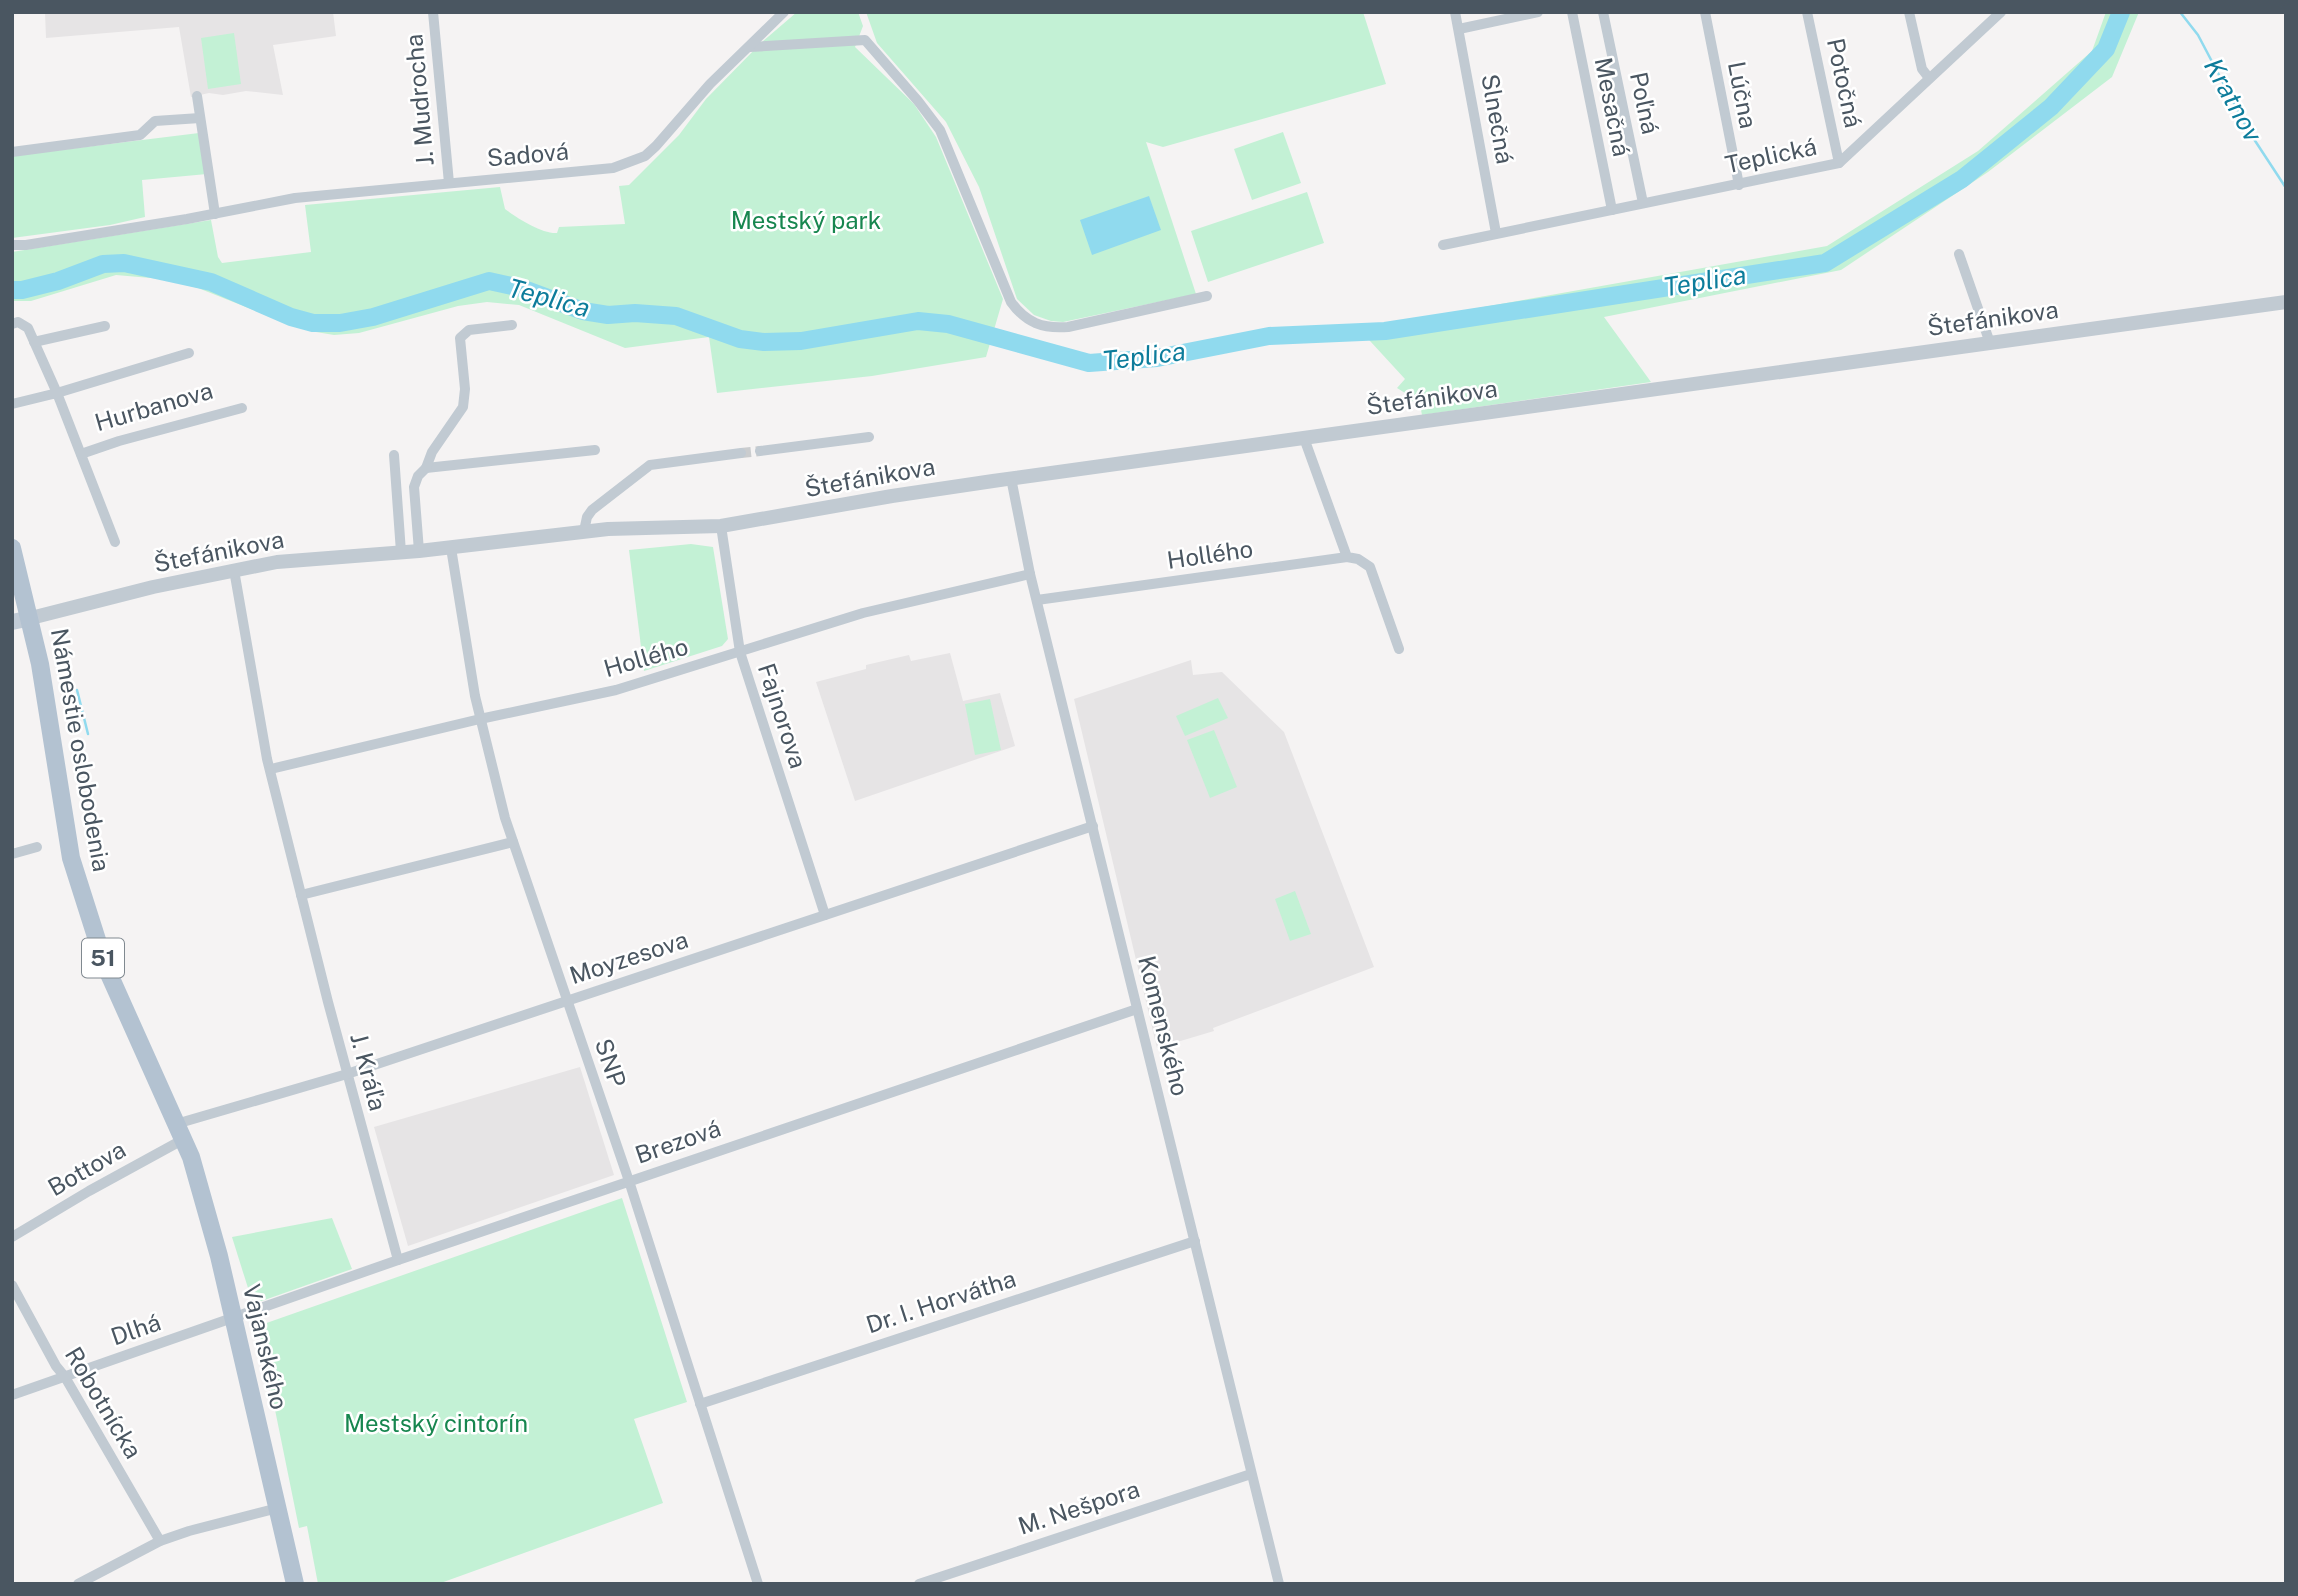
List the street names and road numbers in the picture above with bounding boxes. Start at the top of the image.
street label: J. Mudrocha [399,33,439,167]
street label: Potočná [1822,35,1868,130]
street label: Mesačná [1590,55,1636,159]
street label: Lúčna [1723,59,1763,131]
street label: Poľná [1625,69,1665,136]
street label: Slnečná [1476,72,1520,166]
street label: Teplická [1722,132,1819,178]
street label: Sadová [486,136,570,172]
street label: Štefánikova [1926,295,2060,341]
street label: Štefánikova [1365,374,1499,420]
street label: Hurbanova [91,376,216,436]
street label: Štefánikova [802,452,937,502]
street label: Štefánikova [151,525,286,577]
street label: Hollého [1165,534,1255,574]
street label: Námestie oslobodenia [46,626,116,874]
street label: Hollého [600,632,691,682]
street label: Fajnorova [753,660,813,772]
street label: Moyzesova [566,925,691,989]
road number: 51 [82,939,124,978]
street label: Komenského [1133,953,1195,1099]
street label: J. Kráľa [345,1030,393,1114]
street label: SNP [590,1035,632,1091]
street label: Brezová [631,1113,724,1169]
street label: Bottova [43,1135,130,1201]
street label: Dr. I. Horvátha [862,1264,1019,1338]
street label: Vajanského [238,1281,294,1412]
street label: Dlhá [107,1308,164,1351]
street label: Robotnícka [60,1342,148,1463]
street label: M. Nešpora [1014,1474,1143,1540]

